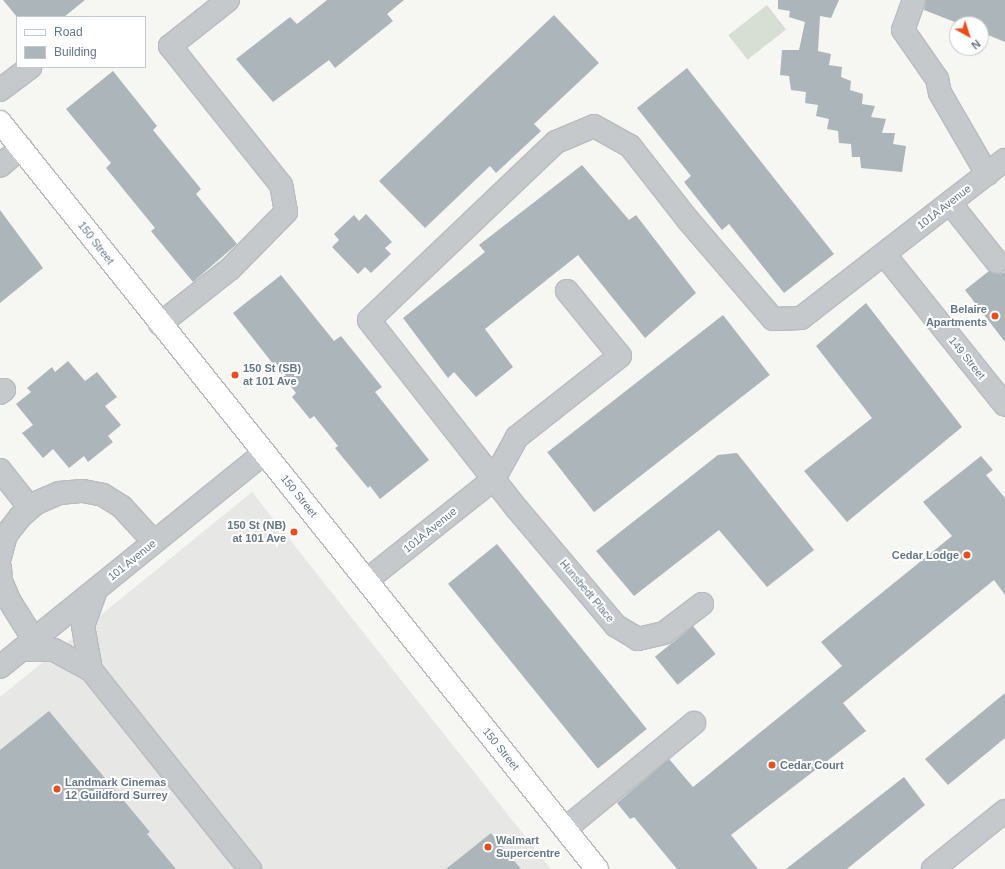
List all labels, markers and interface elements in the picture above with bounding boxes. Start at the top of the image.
legend [16,16,146,68]
north arrow [949,16,989,56]
text: Road [54,25,83,39]
text: N [969,37,983,52]
text: Building [54,45,97,59]
street label: 101A Avenue [914,182,974,232]
street label: 150 Street [75,219,117,267]
place label: Belaire Apartments [926,303,987,329]
marker: Belaire Apartments [990,311,1000,321]
street label: 149 Street [946,334,988,382]
place label: 150 St (SB) at 101 Ave [243,362,301,388]
marker: 150 St (SB) at 101 Ave [230,370,240,380]
street label: 150 Street [278,472,320,520]
street label: 101A Avenue [400,504,460,556]
place label: 150 St (NB) at 101 Ave [227,519,286,545]
marker: 150 St (NB) at 101 Ave [289,527,299,537]
street label: 101 Avenue [105,536,159,584]
place label: Cedar Lodge [892,548,959,562]
marker: Cedar Lodge [962,550,972,560]
street label: Hunsbedt Place [557,557,617,625]
street label: 150 Street [480,725,522,773]
place label: Cedar Court [780,758,844,772]
marker: Cedar Court [767,760,777,770]
place label: Landmark Cinemas 12 Guildford Surrey [65,776,168,802]
marker: Landmark Cinemas 12 Guildford Surrey [52,784,62,794]
place label: Walmart Supercentre [496,834,560,860]
marker: Walmart Supercentre [483,842,493,852]

